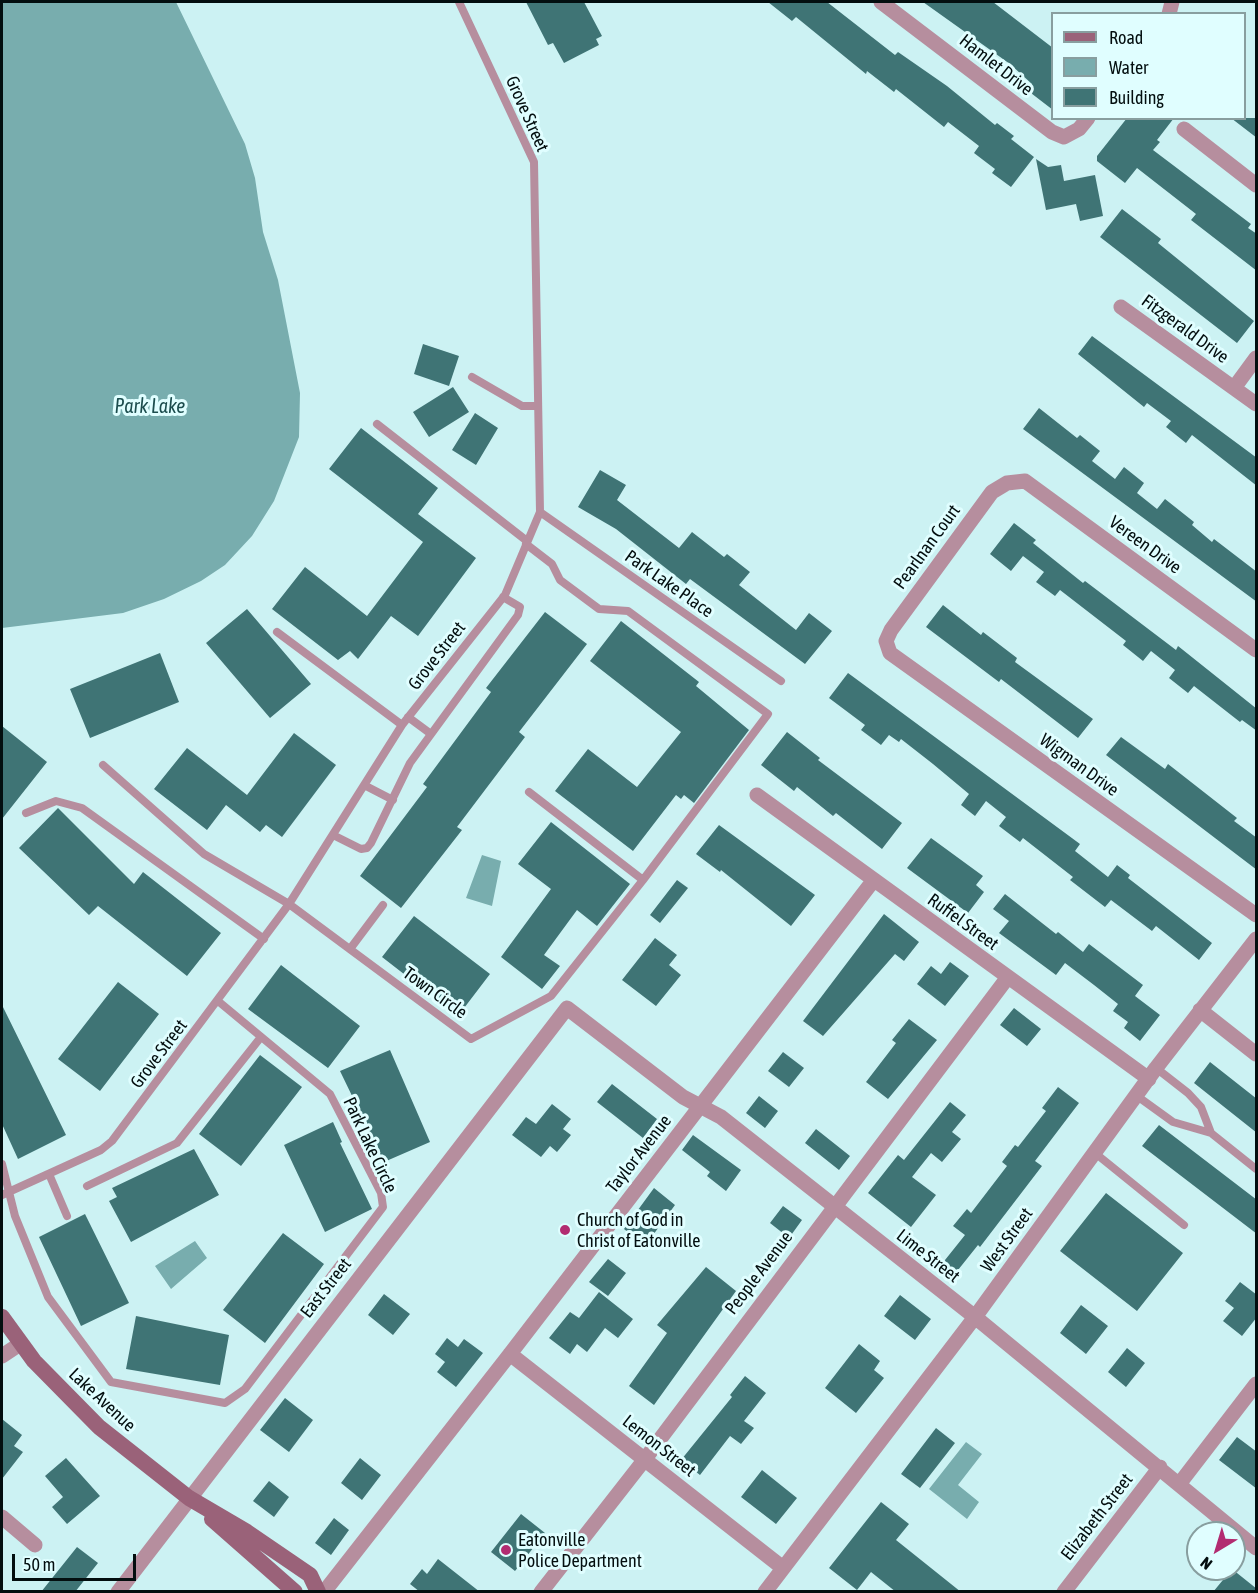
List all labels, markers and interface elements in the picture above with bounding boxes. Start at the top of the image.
legend [1051,12,1246,120]
text: Road [1109,27,1143,48]
street label: Hamlet Drive [955,30,1037,100]
text: Water [1109,57,1148,78]
street label: Grove Street [501,73,553,155]
text: Building [1109,87,1164,108]
street label: Fitzgerald Drive [1137,290,1233,368]
water label: Park Lake [115,395,185,419]
street label: Pearlnan Court [889,501,965,593]
street label: Vereen Drive [1105,512,1185,578]
street label: Park Lake Place [621,546,717,622]
street label: Grove Street [404,618,470,694]
street label: Wigman Drive [1035,729,1123,801]
street label: Ruffel Street [923,889,1003,955]
street label: Town Circle [399,963,471,1023]
street label: Grove Street [126,1015,192,1093]
street label: Park Lake Circle [338,1094,402,1196]
street label: Taylor Avenue [602,1111,676,1197]
street label: West Street [976,1204,1038,1276]
place label: Church of God in Christ of Eatonville [577,1209,700,1252]
marker: Church of God in Christ of Eatonville [558,1223,572,1237]
street label: Lime Street [892,1225,964,1287]
street label: People Avenue [721,1227,797,1319]
street label: East Street [296,1254,356,1322]
street label: Lake Avenue [64,1364,140,1436]
street label: Lemon Street [618,1411,700,1481]
street label: Elizabeth Street [1056,1469,1138,1565]
north arrow [1186,1521,1246,1581]
place label: Eatonville Police Department [518,1529,642,1572]
scale bar [15,1542,140,1580]
marker: Eatonville Police Department [499,1543,513,1557]
text: 50 m [23,1554,55,1575]
text: N [1197,1554,1215,1574]

